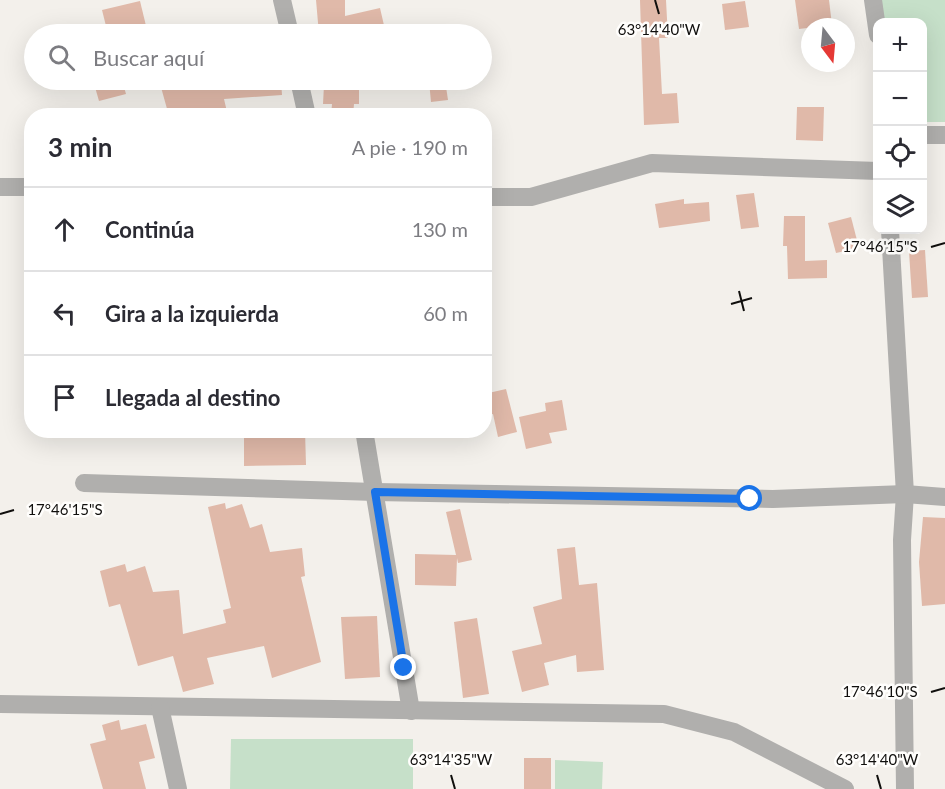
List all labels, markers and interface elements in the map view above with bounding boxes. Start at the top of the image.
north arrow [801,18,855,72]
map controls [873,18,927,234]
button: + [873,18,927,72]
text: 63°14'40"W [618,20,701,38]
search box [24,24,492,90]
icon: search [45,41,78,74]
text: Buscar aquí [93,44,204,71]
button: − [873,72,927,126]
button: locate [873,126,927,180]
text: 3 min [48,131,112,163]
text: A pie · 190 m [352,135,468,159]
button: layers [873,180,927,234]
icon: ahead [48,213,81,246]
text: Continúa [105,216,194,243]
text: 130 m [412,217,468,241]
text: 17°46'15"S [842,237,918,255]
icon: left [48,297,81,330]
text: Gira a la izquierda [105,300,279,327]
text: 60 m [423,301,468,325]
icon: arrive [48,381,81,414]
text: Llegada al destino [105,384,281,411]
route start [736,485,762,511]
text: 17°46'15"S [27,500,103,518]
route end [390,654,416,680]
text: 17°46'10"S [842,682,918,700]
text: 63°14'35"W [410,750,493,768]
text: 63°14'40"W [836,750,919,768]

